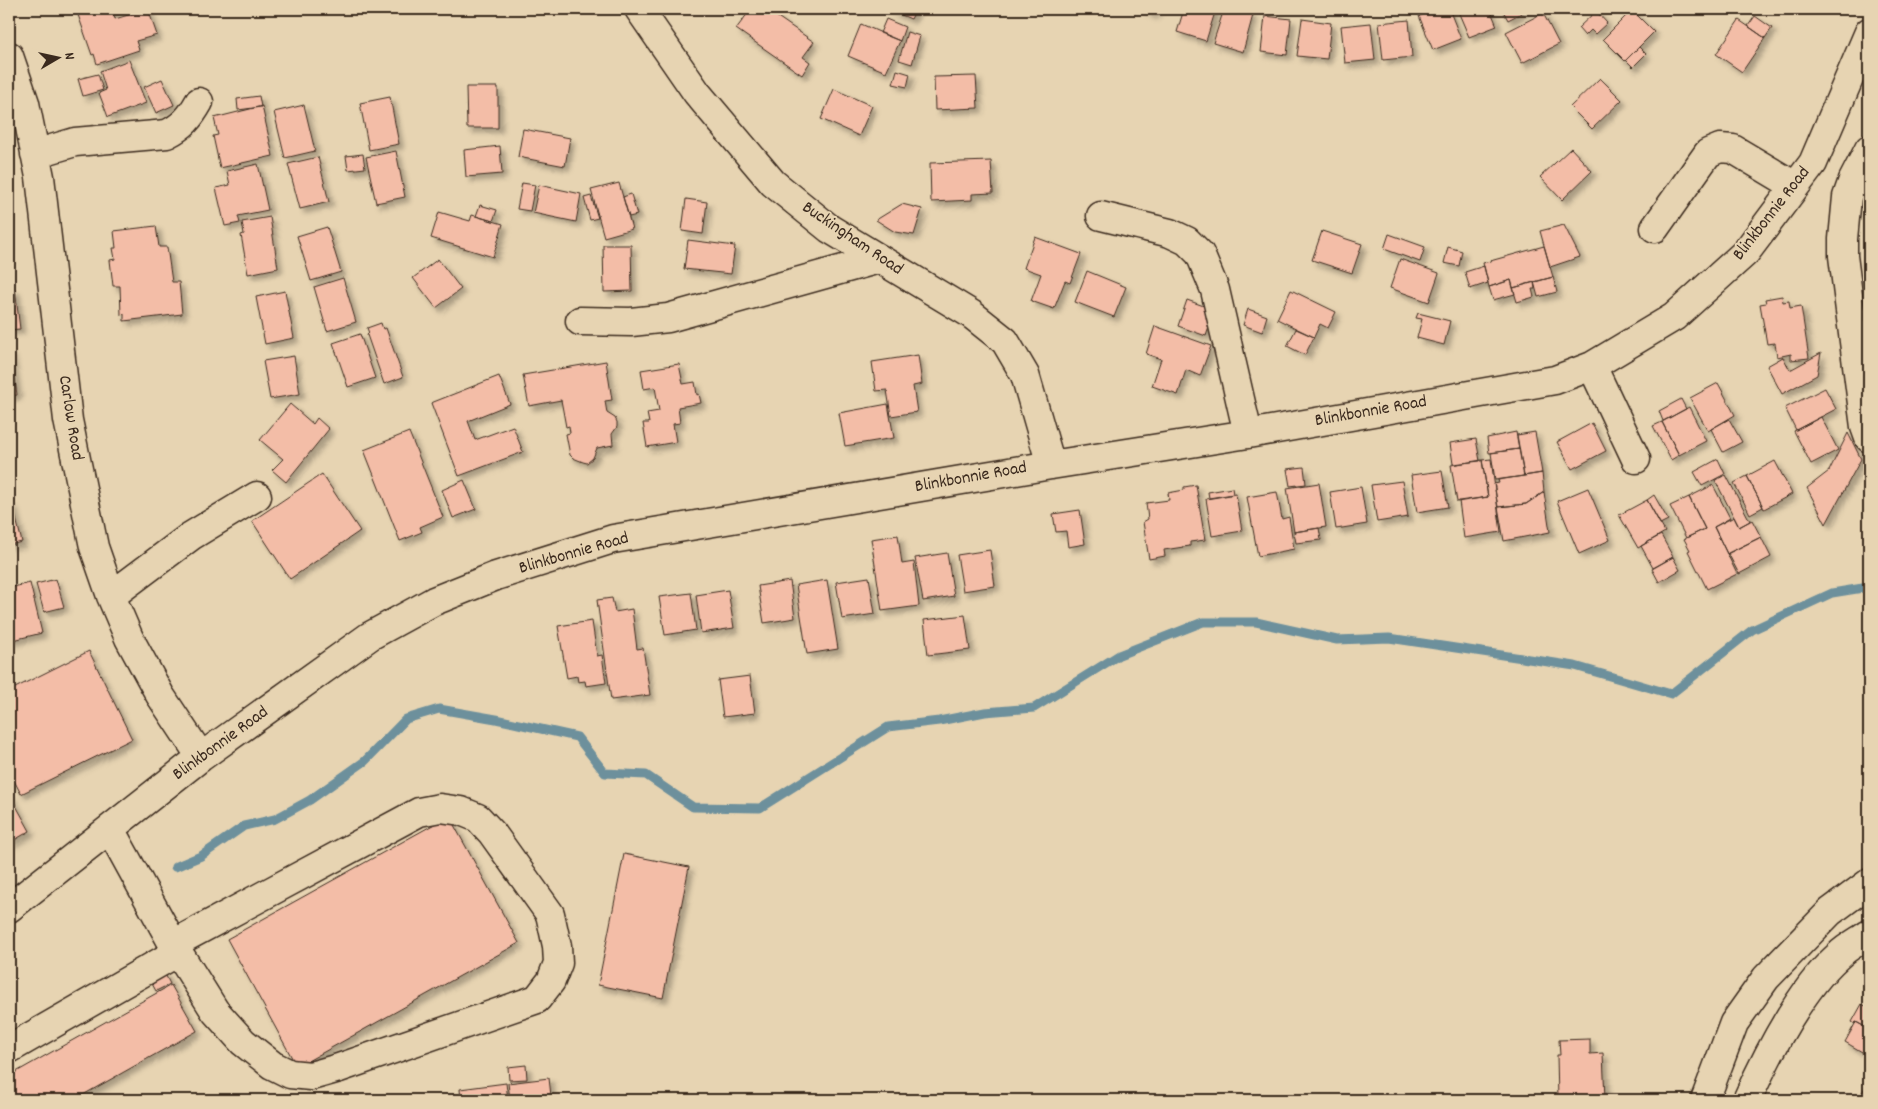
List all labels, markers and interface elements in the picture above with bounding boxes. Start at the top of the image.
north arrow [32,32,82,82]
text: N [58,51,79,61]
street label: Blinkbonnie Road [1727,162,1817,266]
street label: Buckingham Road [796,196,908,282]
street label: Carlow Road [51,374,89,462]
street label: Blinkbonnie Road [1313,390,1429,434]
street label: Blinkbonnie Road [913,456,1029,500]
street label: Blinkbonnie Road [516,526,632,582]
street label: Blinkbonnie Road [168,701,274,787]

